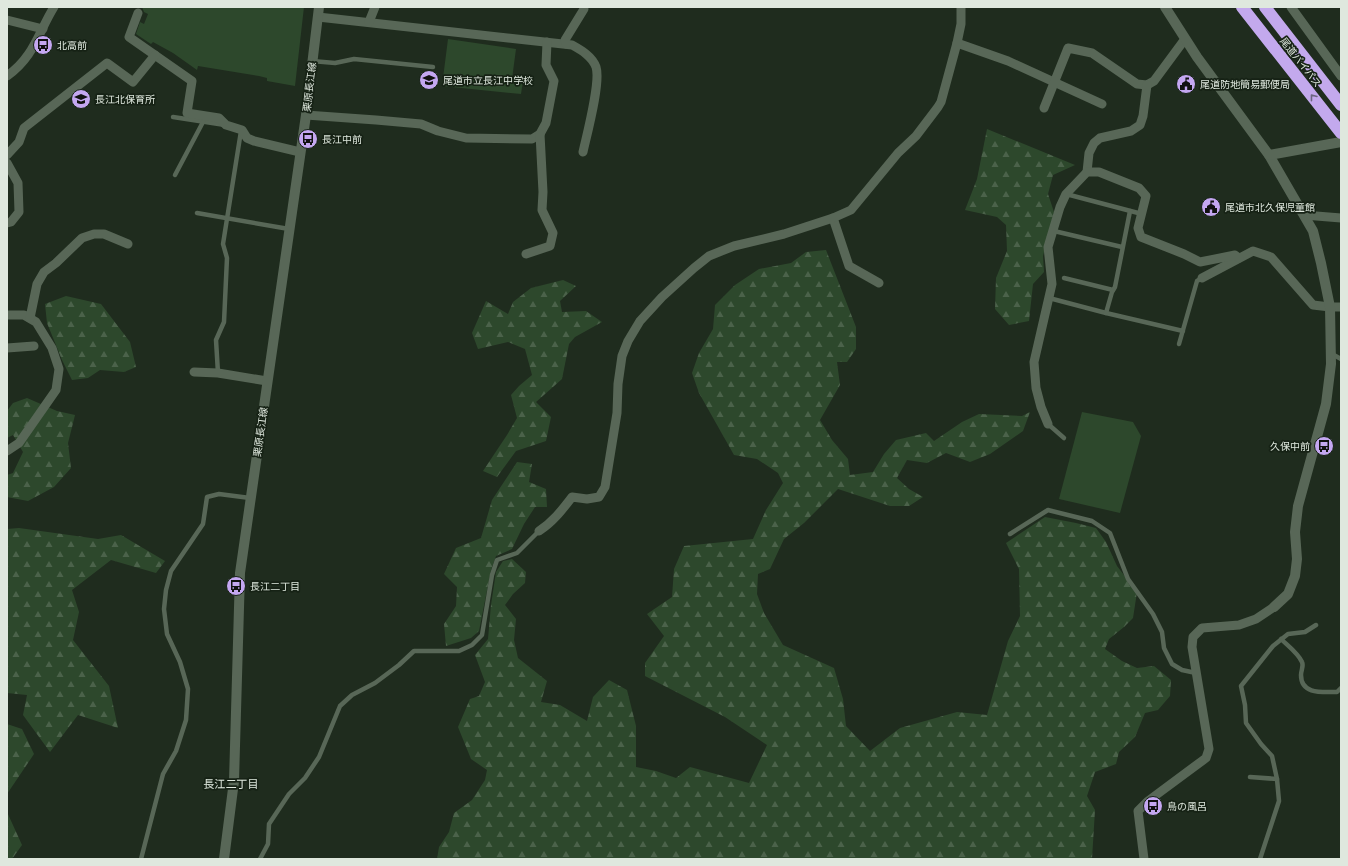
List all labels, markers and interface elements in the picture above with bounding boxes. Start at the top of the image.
bus stop icon: 北高前 [32,34,54,56]
street label: 尾道バイパス [1277,34,1326,90]
place label: 北高前 [57,37,87,52]
street label: 栗原長江線 [298,61,319,113]
school or university icon: 尾道市立長江中学校 [418,69,440,91]
place label: 尾道市立長江中学校 [443,72,533,87]
public building icon: 尾道防地簡易郵便局 [1175,73,1197,95]
place label: 尾道防地簡易郵便局 [1200,76,1290,91]
school or university icon: 長江北保育所 [70,88,92,110]
place label: 長江北保育所 [95,91,155,106]
one-way arrow [1311,94,1318,101]
bus stop icon: 長江中前 [297,128,319,150]
place label: 長江中前 [322,131,362,146]
public building icon: 尾道市北久保児童館 [1200,196,1222,218]
place label: 尾道市北久保児童館 [1225,199,1315,214]
street label: 栗原長江線 [249,406,270,458]
bus stop icon: 久保中前 [1313,435,1335,457]
place label: 久保中前 [1270,438,1310,453]
bus stop icon: 長江二丁目 [225,575,247,597]
place label: 長江二丁目 [250,578,300,593]
district label: 長江二丁目 [204,775,259,791]
bus stop icon: 鳥の風呂 [1142,795,1164,817]
place label: 鳥の風呂 [1167,798,1207,813]

